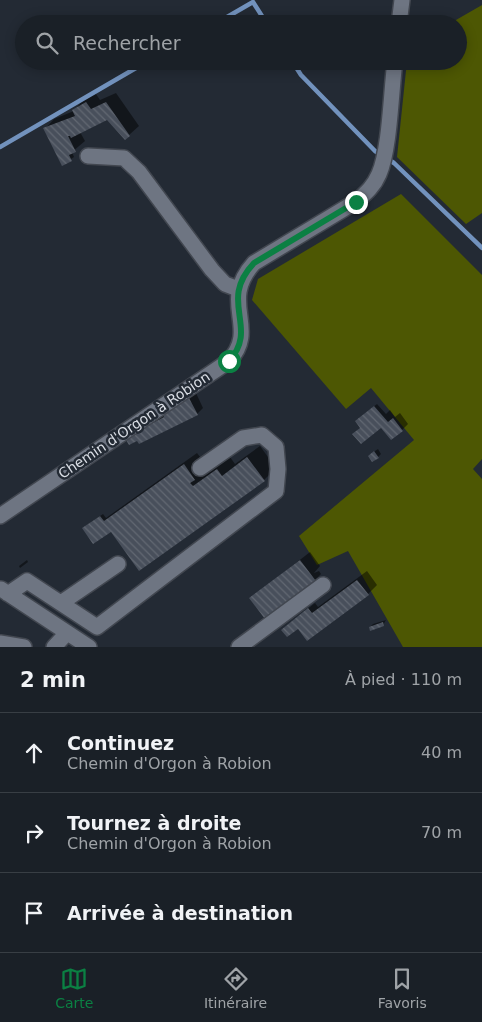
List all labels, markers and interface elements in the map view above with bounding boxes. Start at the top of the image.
search box [15,15,467,70]
icon: search [33,29,61,57]
text: Rechercher [73,32,181,54]
route end [345,191,368,214]
route start [218,350,241,373]
street label: Chemin d'Orgon à Robion [55,368,213,482]
text: 2 min [20,668,86,692]
text: À pied · 110 m [345,670,462,689]
text: Continuez [67,732,174,754]
icon: ahead [20,739,48,767]
text: 40 m [421,743,462,762]
text: Chemin d'Orgon à Robion [67,754,272,773]
text: Tournez à droite [67,812,241,834]
icon: right [20,819,48,847]
text: 70 m [421,823,462,842]
text: Chemin d'Orgon à Robion [67,834,272,853]
icon: arrive [20,899,48,927]
text: Arrivée à destination [67,902,293,924]
tab: Carte [55,965,93,1011]
tab: Itinéraire [204,965,267,1011]
tab: Favoris [378,965,427,1011]

